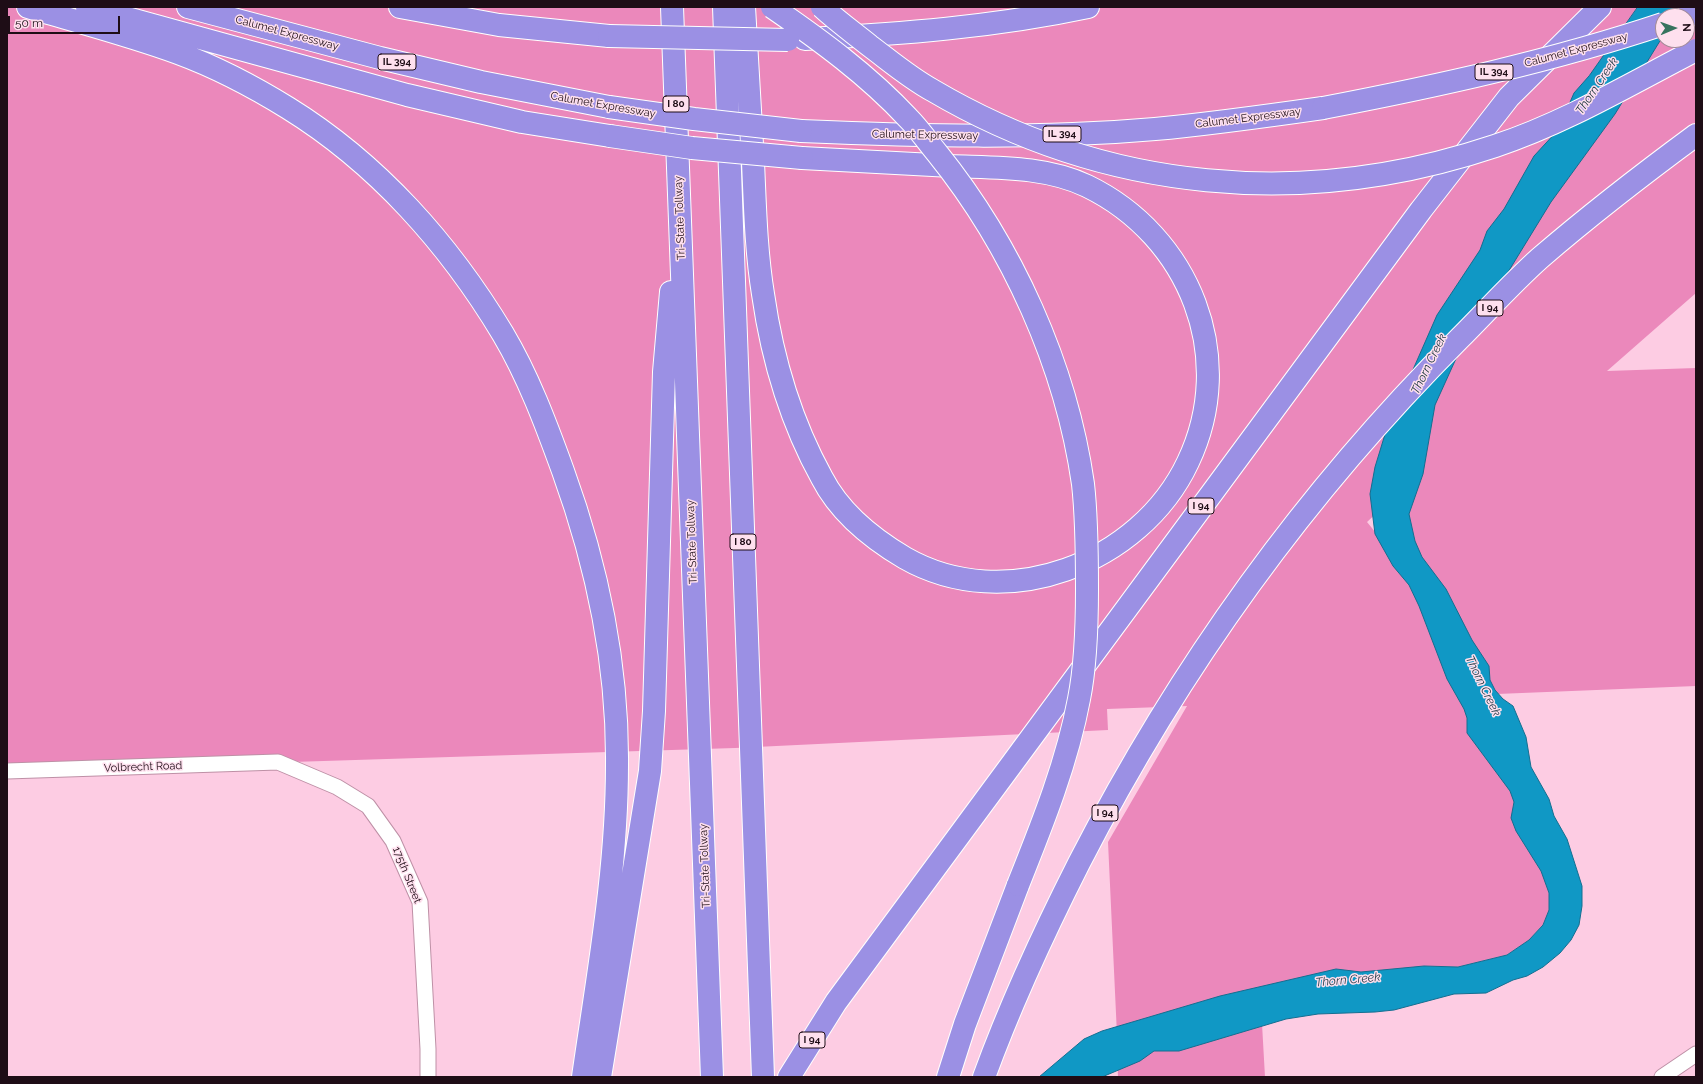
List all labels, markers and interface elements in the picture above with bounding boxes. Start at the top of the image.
scale bar [10,8,122,34]
north arrow [1655,8,1695,48]
street label: Calumet Expressway [234,13,340,53]
text: 50 m [15,16,43,30]
text: N [1680,23,1693,32]
street label: Calumet Expressway [1523,30,1629,70]
road number: IL 394 [378,54,416,70]
water label: Thorn Creek [1573,55,1621,117]
road number: IL 394 [1475,64,1513,80]
street label: Calumet Expressway [549,89,657,121]
road number: I 80 [663,96,689,112]
street label: Calumet Expressway [1194,105,1302,131]
road number: IL 394 [1043,126,1081,142]
street label: Calumet Expressway [872,127,978,143]
street label: Tri-State Tollway [672,176,688,260]
road number: I 94 [1477,300,1503,316]
water label: Thorn Creek [1408,331,1450,397]
road number: I 94 [1188,498,1214,514]
street label: Tri-State Tollway [684,500,700,584]
road number: I 80 [730,534,756,550]
water label: Thorn Creek [1462,653,1504,719]
street label: Volbrecht Road [104,759,182,775]
road number: I 94 [1092,805,1118,821]
street label: Tri-State Tollway [697,824,713,908]
street label: 175th Street [390,845,424,905]
water label: Thorn Creek [1315,970,1381,990]
road number: I 94 [799,1032,825,1048]

